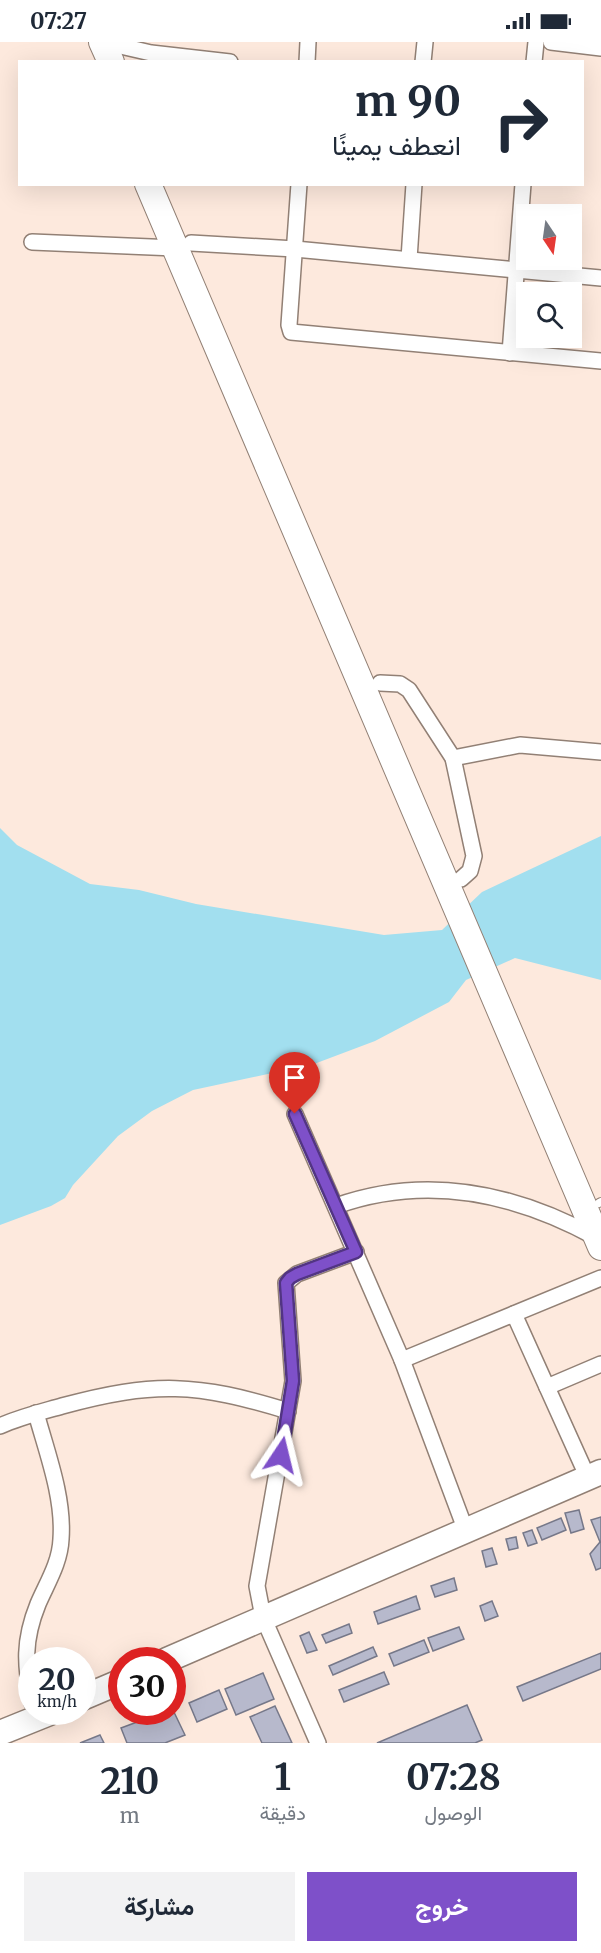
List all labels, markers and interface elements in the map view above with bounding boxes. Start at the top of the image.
text: 07:27 [30,7,87,35]
text: 90 m [355,75,461,127]
icon: right [482,84,560,162]
text: انعطف يمينًا [332,128,461,162]
north arrow [516,204,582,270]
map controls [516,204,582,348]
button: search [516,282,582,348]
pin [269,1052,320,1114]
icon: arrive [278,1061,311,1094]
position arrow [249,1423,313,1487]
speed limit sign: 30 [108,1647,186,1725]
text: 20 [38,1660,76,1698]
text: km/h [37,1692,77,1711]
text: 1 [274,1755,291,1800]
text: 07:28 [406,1755,501,1800]
text: 210 [100,1759,159,1804]
text: دقيقة [259,1800,306,1825]
text: الوصول [425,1800,482,1825]
text: m [120,1803,140,1828]
button: مشاركة [24,1872,295,1941]
button: خروج [307,1872,577,1941]

